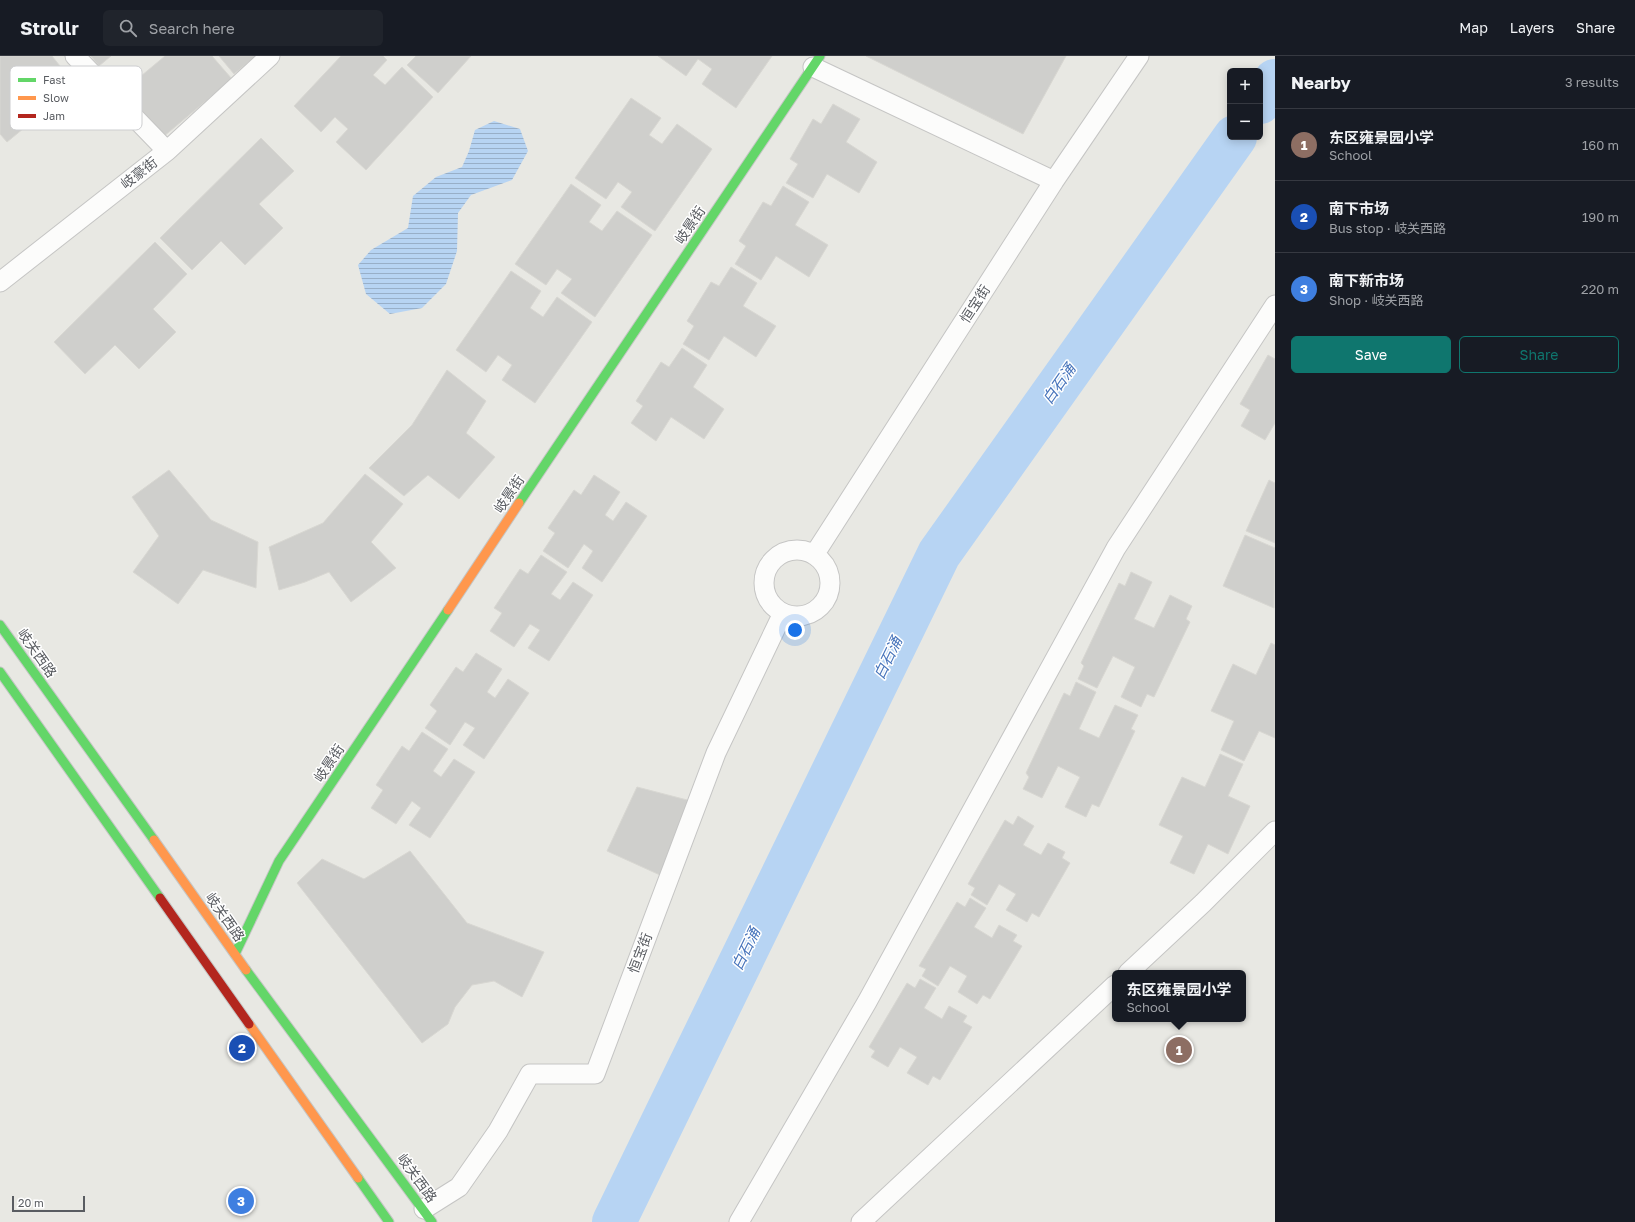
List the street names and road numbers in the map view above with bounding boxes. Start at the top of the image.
street label: 岐豪街 [117,153,160,192]
street label: 岐景街 [671,203,708,247]
street label: 恒宝街 [956,281,993,326]
street label: 岐景街 [490,472,527,516]
street label: 岐关西路 [14,625,60,681]
street label: 岐景街 [310,741,347,785]
street label: 岐关西路 [202,889,248,945]
street label: 恒宝街 [624,930,655,975]
street label: 岐关西路 [394,1150,441,1205]

